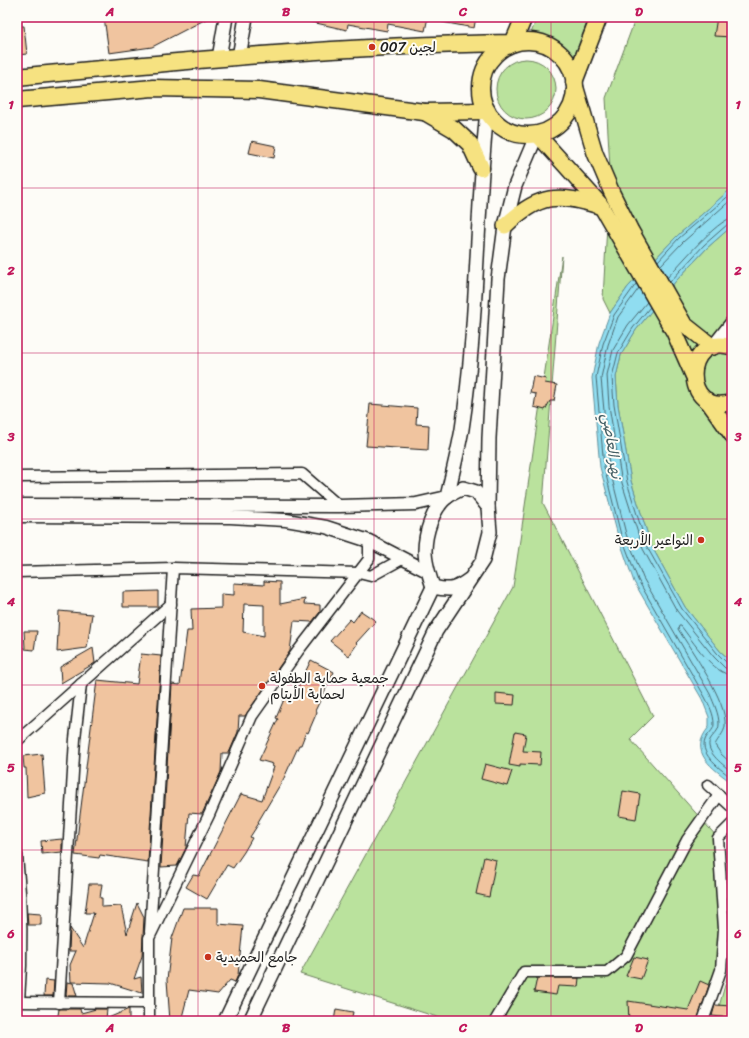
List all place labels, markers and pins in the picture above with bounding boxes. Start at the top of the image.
place label: لجين 007 [380,35,436,60]
marker: لجين 007 [367,42,377,52]
place label: النواعير الأربعة [615,528,693,553]
marker: النواعير الأربعة [696,535,706,545]
place label: جمعية حماية الطفولة لحماية الأيتام [270,666,389,707]
marker: جمعية حماية الطفولة لحماية الأيتام [257,681,267,691]
place label: جامع الحميدية [216,945,298,970]
marker: جامع الحميدية [203,952,213,962]

